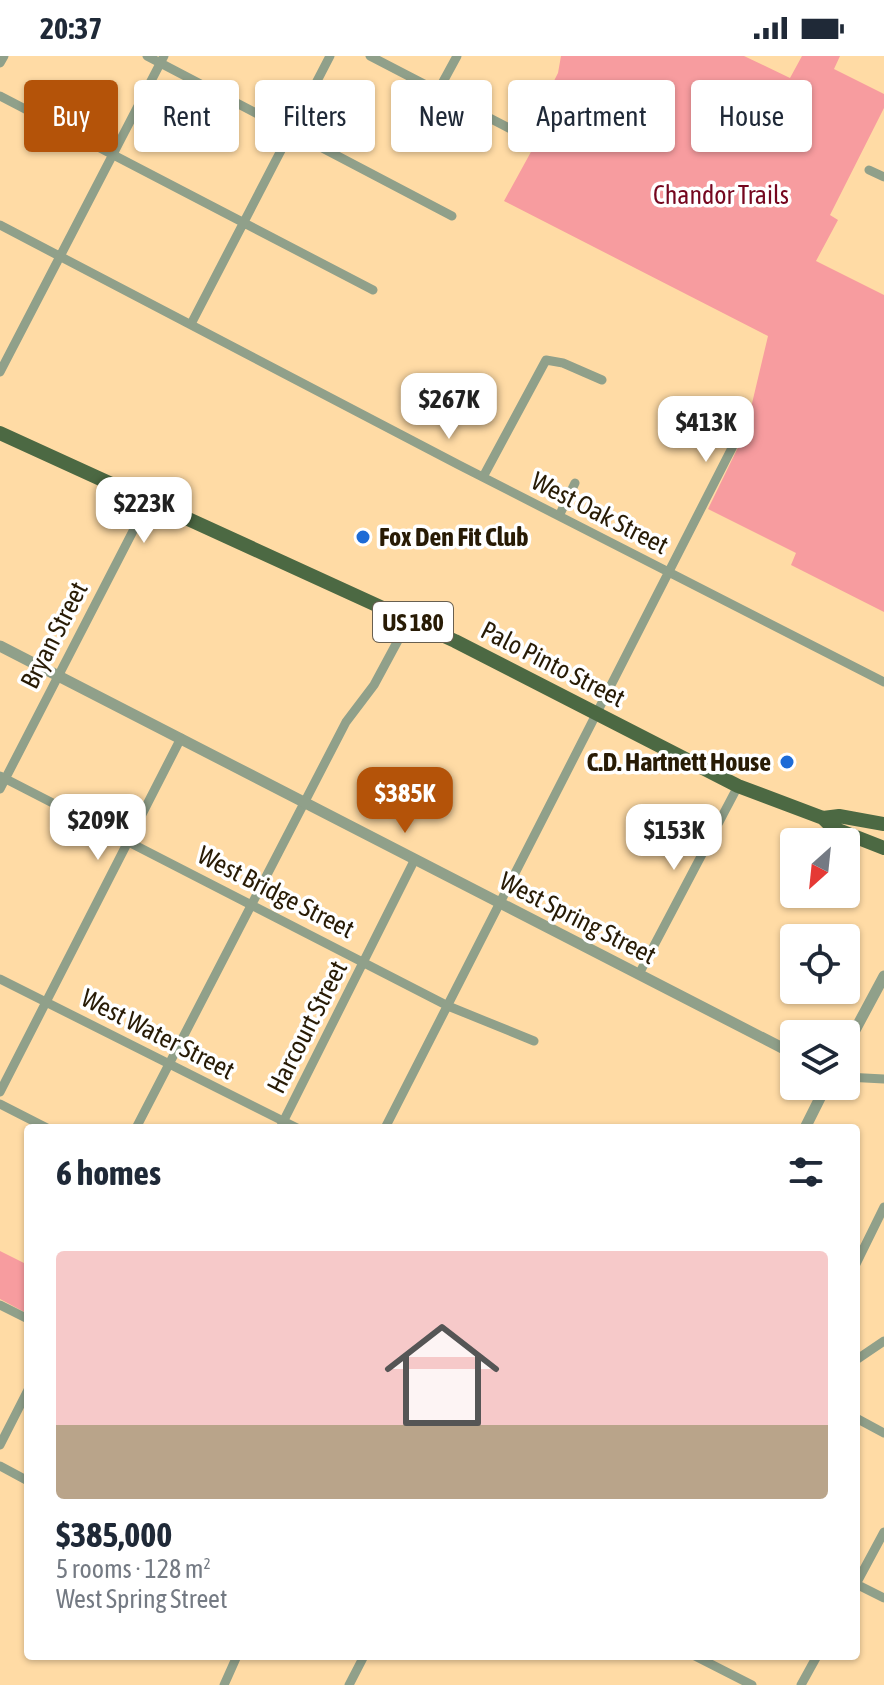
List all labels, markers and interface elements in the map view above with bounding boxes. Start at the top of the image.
text: 20:37 [40,11,102,45]
chip: Buy [24,80,118,152]
chip: Rent [134,80,239,152]
chip: Filters [255,80,375,152]
chip: New [391,80,492,152]
chip: Apartment [508,80,675,152]
chip: House [691,80,812,152]
park label: Chandor Trails [653,180,789,210]
pin: $267K [393,373,505,441]
text: $267K [419,384,479,414]
pin: $413K [650,396,762,464]
text: $413K [676,407,736,437]
street label: West Oak Street [527,466,673,560]
pin: $223K [88,477,200,545]
text: $223K [114,488,174,518]
place label: Fox Den Fit Club [379,522,529,552]
marker: Fox Den Fit Club [354,528,372,546]
street label: Bryan Street [14,577,94,693]
road number: US 180 [373,602,453,642]
street label: Palo Pinto Street [476,615,630,713]
place label: C.D. Hartnett House [587,747,771,777]
marker: C.D. Hartnett House [778,753,796,771]
pin: $385K [349,767,461,835]
text: $385K [375,778,435,808]
pin: $209K [42,794,154,862]
pin: $153K [618,804,730,872]
text: $209K [68,805,128,835]
text: $153K [644,815,704,845]
north arrow [780,828,860,908]
map controls [780,828,860,1100]
street label: West Bridge Street [193,840,359,944]
street label: West Spring Street [495,866,661,970]
button: locate [780,924,860,1004]
street label: Harcourt Street [261,956,353,1098]
street label: West Water Street [77,983,239,1085]
button: layers [780,1020,860,1100]
icon: filters [784,1150,828,1194]
text: 6 homes [56,1153,161,1192]
icon: home [370,1303,514,1447]
text: $385,000 [56,1515,172,1554]
text: 5 rooms · 128 m² [56,1554,211,1584]
text: West Spring Street [56,1584,227,1614]

